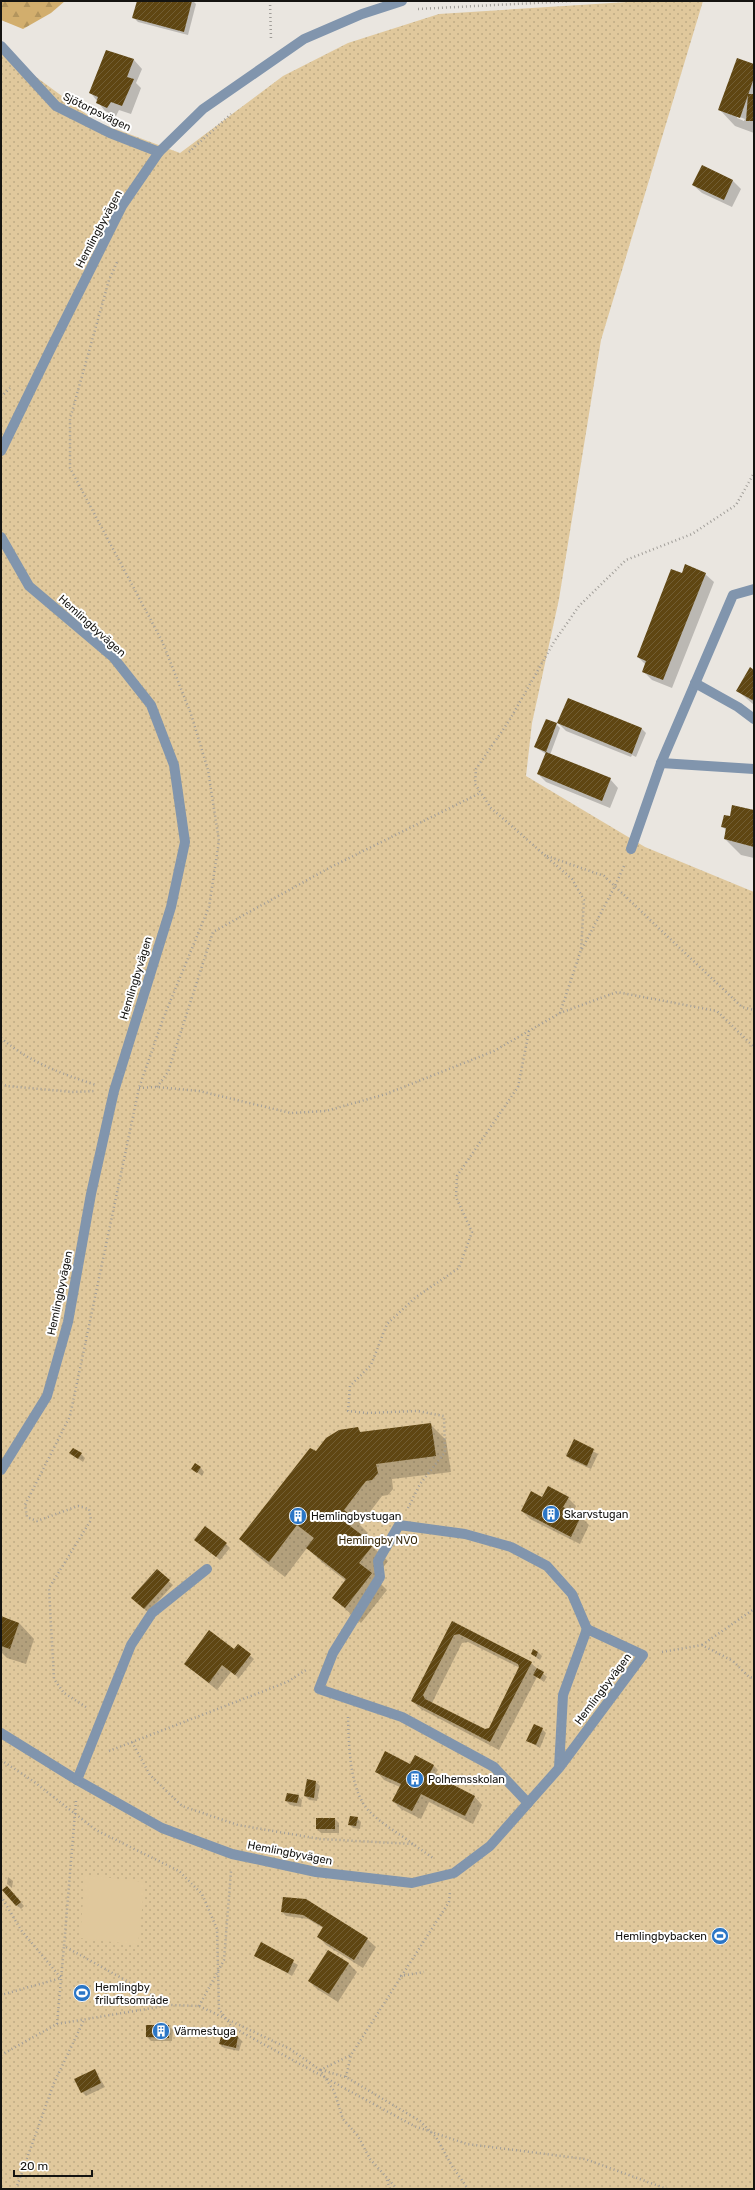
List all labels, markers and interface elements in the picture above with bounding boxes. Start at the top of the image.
street label: Sjötorpsvägen [61,90,133,134]
street label: Hemlingbyvägen [73,188,125,270]
street label: Hemlingbyvägen [56,592,128,660]
street label: Hemlingbyvägen [117,935,155,1021]
street label: Hemlingbyvägen [45,1250,75,1336]
building icon: Skarvstugan [541,1504,561,1524]
building icon: Hemlingbystugan [288,1506,308,1526]
place label: Skarvstugan [564,1508,628,1521]
place label: Hemlingbystugan [311,1510,401,1523]
park label: Hemlingby NVO [338,1534,418,1547]
street label: Hemlingbyvägen [572,1651,634,1727]
building icon: Polhemsskolan [405,1769,425,1789]
place label: Polhemsskolan [428,1773,505,1786]
street label: Hemlingbyvägen [246,1838,334,1868]
sports icon: Hemlingbybacken [710,1926,730,1946]
place label: Hemlingbybacken [615,1930,707,1943]
place label: Hemlingby friluftsområde [95,1981,168,2007]
sports icon: Hemlingby friluftsområde [72,1983,92,2003]
building icon: Värmestuga [151,2021,171,2041]
place label: Värmestuga [174,2025,236,2038]
scale bar [14,2152,92,2178]
text: 20 m [20,2159,48,2173]

